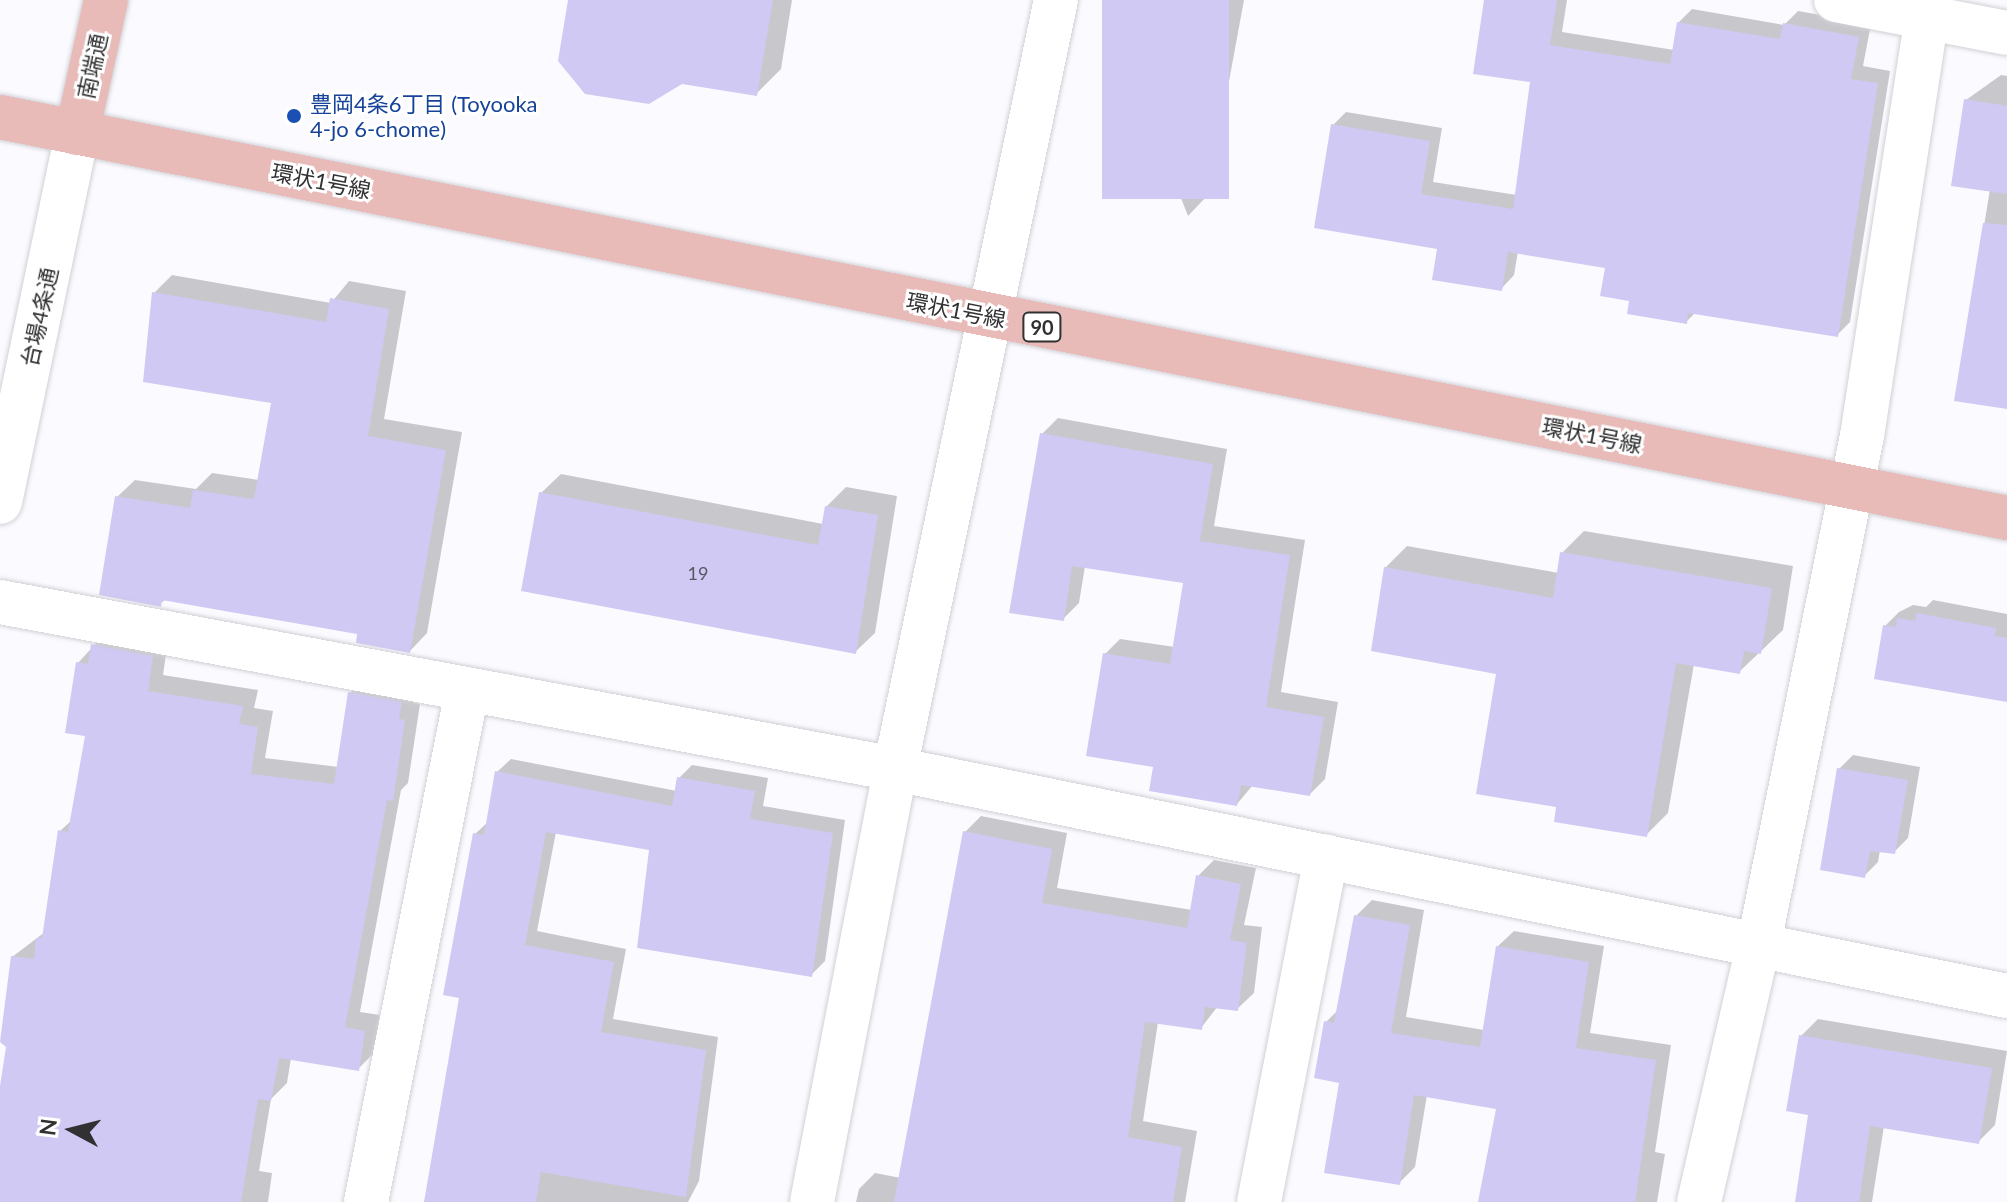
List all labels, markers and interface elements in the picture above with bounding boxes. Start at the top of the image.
street label: 南端通 [72,31,112,101]
place label: 豊岡4条6丁目 (Toyooka 4-jo 6-chome) [310,90,538,142]
marker: 豊岡4条6丁目 (Toyooka 4-jo 6-chome) [285,107,303,125]
street label: 環状1号線 [269,158,373,204]
street label: 台場4条通 [16,265,62,369]
street label: 環状1号線 [904,287,1008,333]
road number: 90 [1022,311,1062,343]
street label: 環状1号線 [1540,412,1644,458]
house number: 19 [688,562,708,584]
north arrow [32,1090,112,1170]
text: N [33,1117,62,1137]

